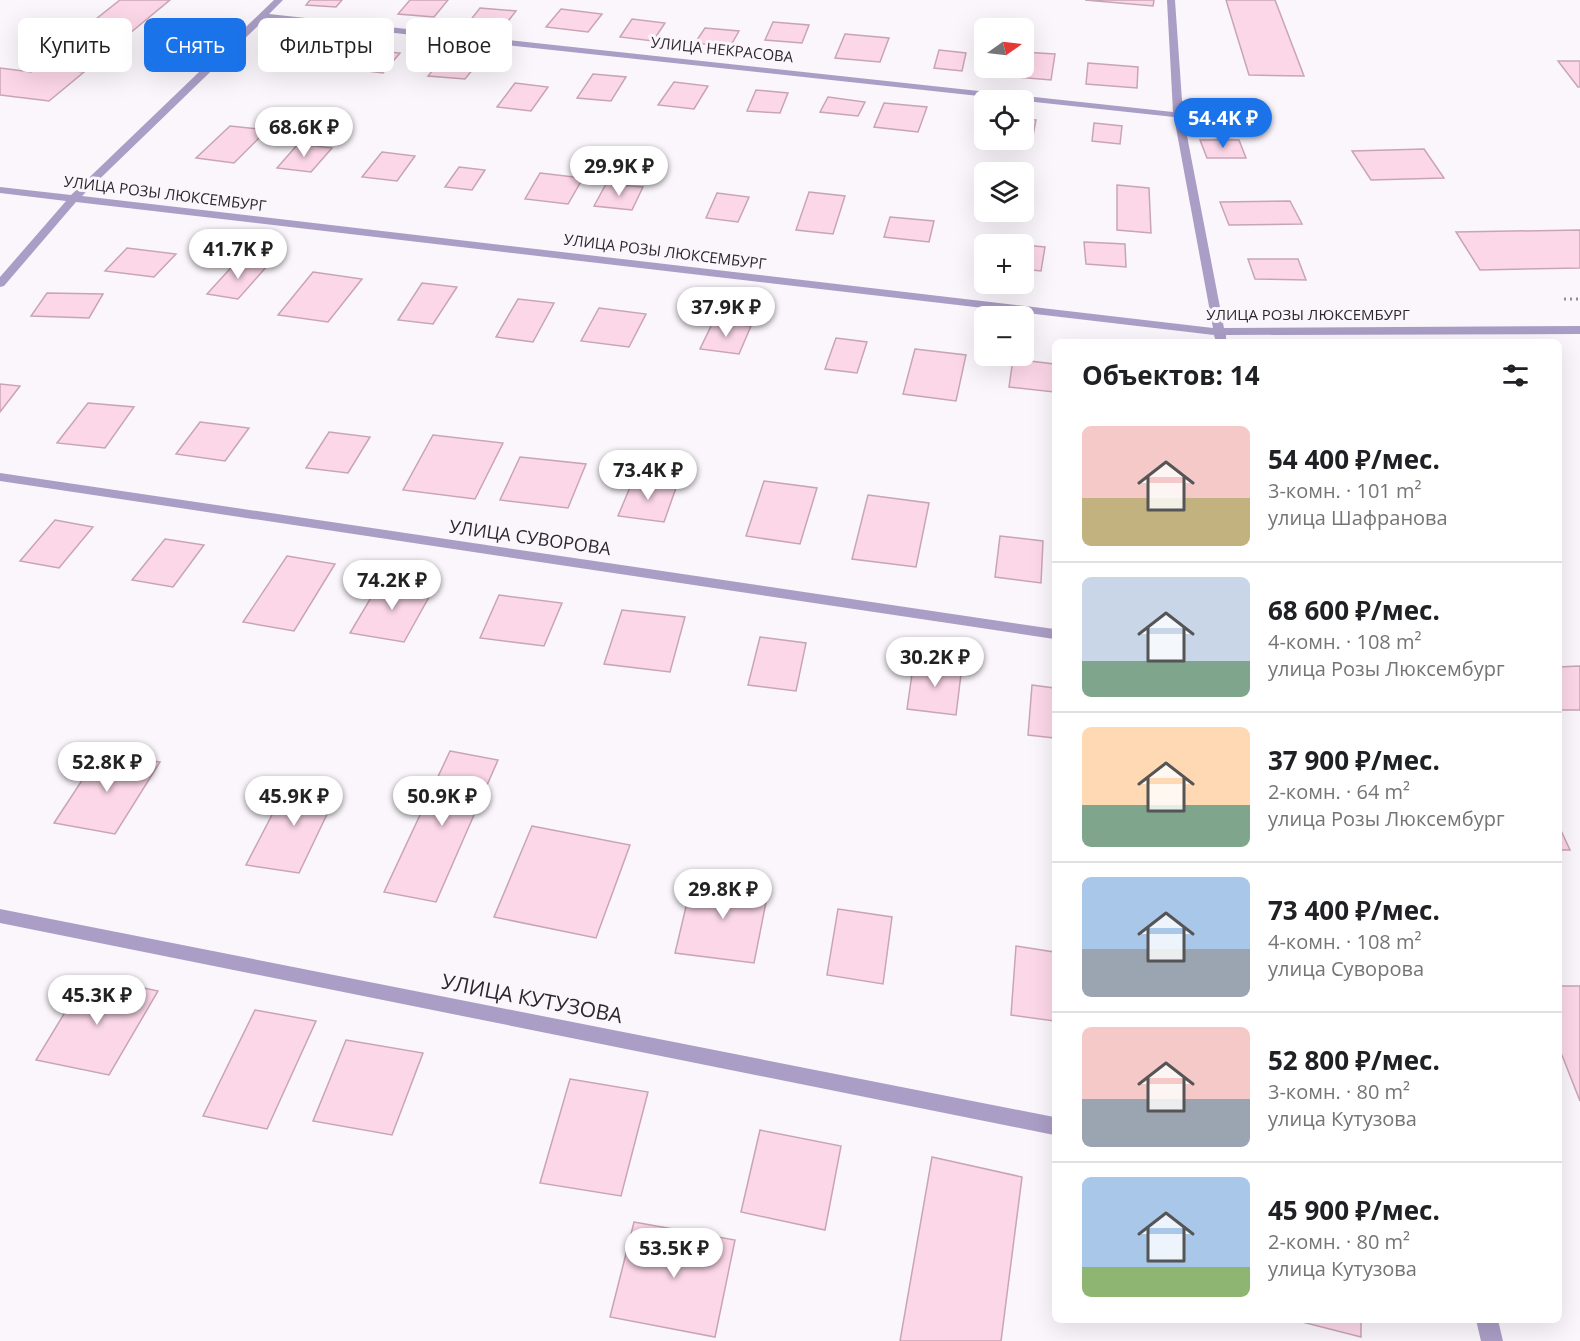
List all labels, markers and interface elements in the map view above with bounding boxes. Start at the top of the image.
chip: Купить [18,18,132,72]
chip: Снять [144,18,246,72]
chip: Фильтры [258,18,394,72]
chip: Новое [406,18,512,72]
north arrow [974,18,1034,78]
map controls [974,18,1034,366]
street label: УЛИЦА НЕКРАСОВА [650,32,795,66]
button: locate [974,90,1034,150]
pin: 54.4K ₽ [1168,98,1278,149]
text: 54.4K ₽ [1188,104,1258,131]
pin: 68.6K ₽ [249,107,359,158]
text: 68.6K ₽ [269,113,339,140]
pin: 29.9K ₽ [564,146,674,197]
text: 29.9K ₽ [584,152,654,179]
button: layers [974,162,1034,222]
street label: УЛИЦА РОЗЫ ЛЮКСЕМБУРГ [63,171,268,215]
pin: 41.7K ₽ [183,229,293,280]
street label: УЛИЦА РОЗЫ ЛЮКСЕМБУРГ [563,229,768,273]
button: + [974,234,1034,294]
text: 41.7K ₽ [203,235,273,262]
pin: 37.9K ₽ [671,287,781,338]
text: 37.9K ₽ [691,293,761,320]
street label: УЛИЦА РОЗЫ ЛЮКСЕМБУРГ [1206,304,1410,324]
button: − [974,306,1034,366]
text: Объектов: 14 [1082,357,1260,393]
icon: filters [1499,359,1532,392]
text: 54 400 ₽/мес. [1268,441,1440,477]
pin: 73.4K ₽ [593,450,703,501]
icon: home [1130,450,1202,522]
text: 73.4K ₽ [613,456,683,483]
text: 3-комн. · 101 m² [1268,477,1421,504]
text: улица Шафранова [1268,504,1448,531]
street label: УЛИЦА СУВОРОВА [448,514,613,560]
pin: 74.2K ₽ [337,560,447,611]
text: 74.2K ₽ [357,566,427,593]
text: 68 600 ₽/мес. [1268,592,1440,628]
icon: home [1130,601,1202,673]
text: 4-комн. · 108 m² [1268,628,1421,655]
pin: 30.2K ₽ [880,637,990,688]
text: 30.2K ₽ [900,643,970,670]
text: улица Розы Люксембург [1268,655,1505,682]
pin: 52.8K ₽ [52,742,162,793]
text: 37 900 ₽/мес. [1268,742,1440,778]
text: 52.8K ₽ [72,748,142,775]
icon: home [1130,751,1202,823]
pin: 45.9K ₽ [239,776,349,827]
pin: 50.9K ₽ [387,776,497,827]
text: 2-комн. · 64 m² [1268,778,1410,805]
text: 45.9K ₽ [259,782,329,809]
text: 50.9K ₽ [407,782,477,809]
text: улица Розы Люксембург [1268,805,1505,832]
pin: 29.8K ₽ [668,869,778,920]
text: 29.8K ₽ [688,875,758,902]
text: 73 400 ₽/мес. [1268,892,1440,928]
icon: home [1130,901,1202,973]
text: 4-комн. · 108 m² [1268,928,1421,955]
text: улица Суворова [1268,955,1424,982]
street label: УЛИЦА КУТУЗОВА [439,967,626,1029]
pin: 45.3K ₽ [42,975,152,1026]
text: 45.3K ₽ [62,981,132,1008]
text: 52 800 ₽/мес. [1268,1042,1440,1078]
icon: home [1130,1051,1202,1123]
text: 3-комн. · 80 m² [1268,1078,1410,1105]
text: улица Кутузова [1268,1105,1417,1132]
text: 45 900 ₽/мес. [1268,1192,1440,1228]
icon: home [1130,1201,1202,1273]
pin: 53.5K ₽ [619,1228,729,1279]
text: 2-комн. · 80 m² [1268,1228,1410,1255]
text: 53.5K ₽ [639,1234,709,1261]
text: улица Кутузова [1268,1255,1417,1282]

